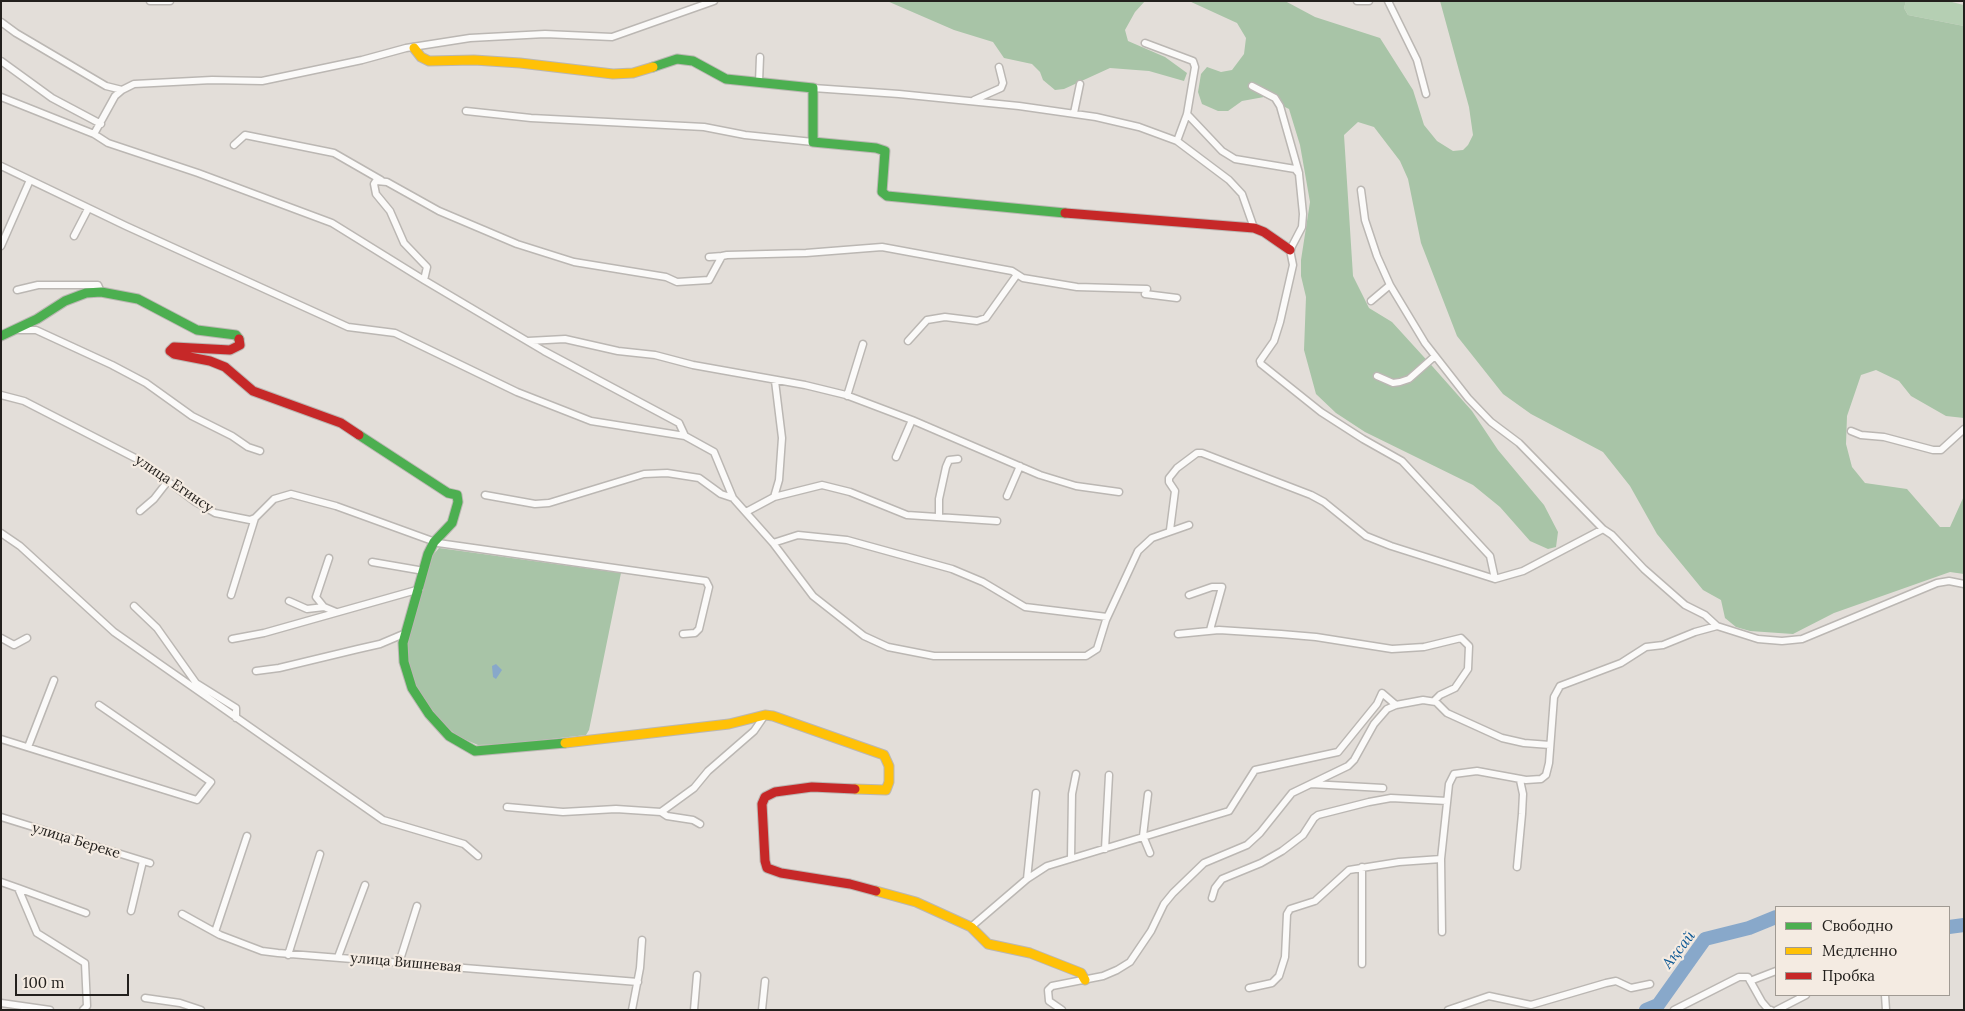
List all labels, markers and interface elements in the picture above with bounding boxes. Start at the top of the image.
street label: улица Егинсу [132,452,216,516]
street label: улица Береке [30,820,122,862]
legend [1775,906,1950,996]
text: Свободно [1822,916,1893,935]
water label: Ақсай [1659,928,1699,972]
text: Медленно [1822,941,1897,960]
street label: улица Вишневая [350,950,462,976]
scale bar [18,964,131,996]
text: Пробка [1822,966,1875,985]
text: 100 m [23,973,64,992]

